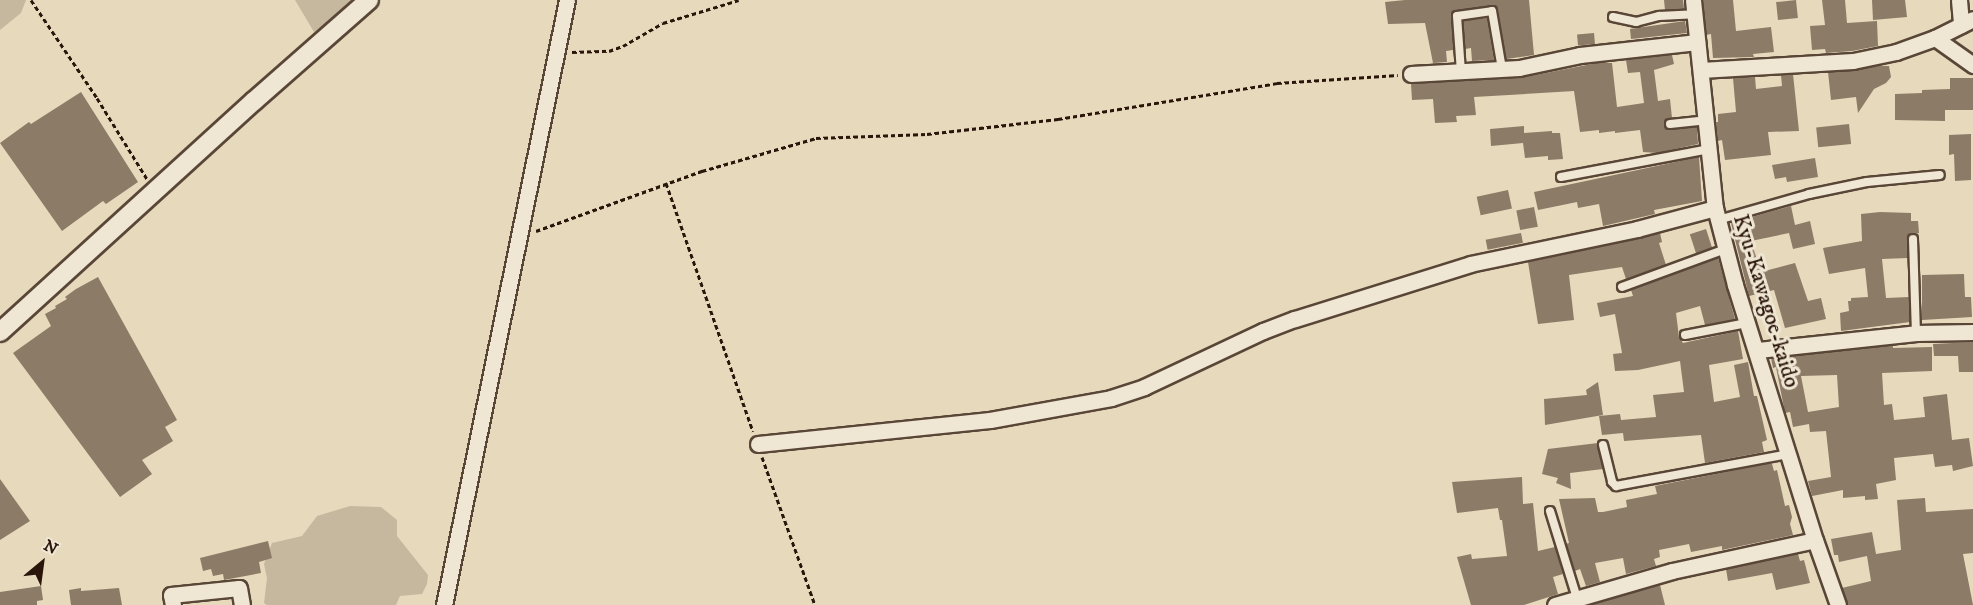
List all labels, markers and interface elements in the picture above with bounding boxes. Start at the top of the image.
street label: Kyu-Kawagoe-kaido [1727,211,1805,391]
north arrow [12,533,72,593]
text: N [40,535,61,559]

